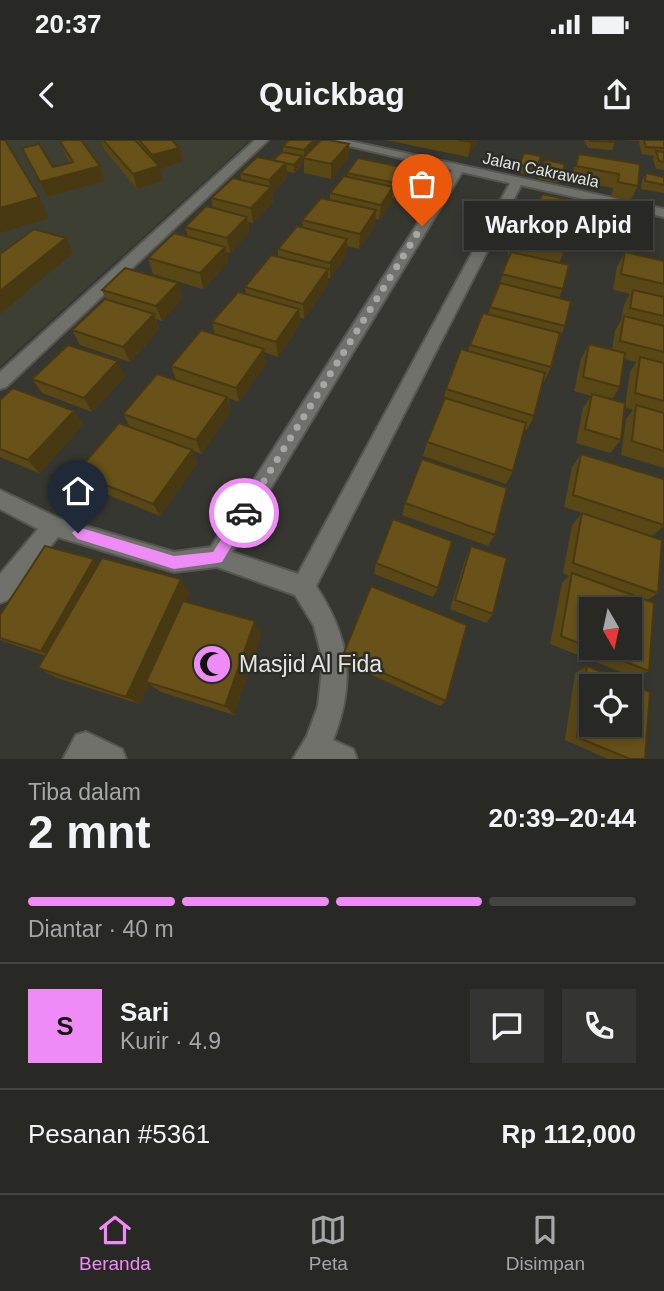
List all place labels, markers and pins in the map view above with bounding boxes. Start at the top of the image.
pin [392,154,452,226]
callout: Warkop Alpid [464,202,653,250]
pin [48,461,108,533]
mosque icon: Masjid Al Fida [191,643,233,685]
place label: Masjid Al Fida [239,651,382,677]

